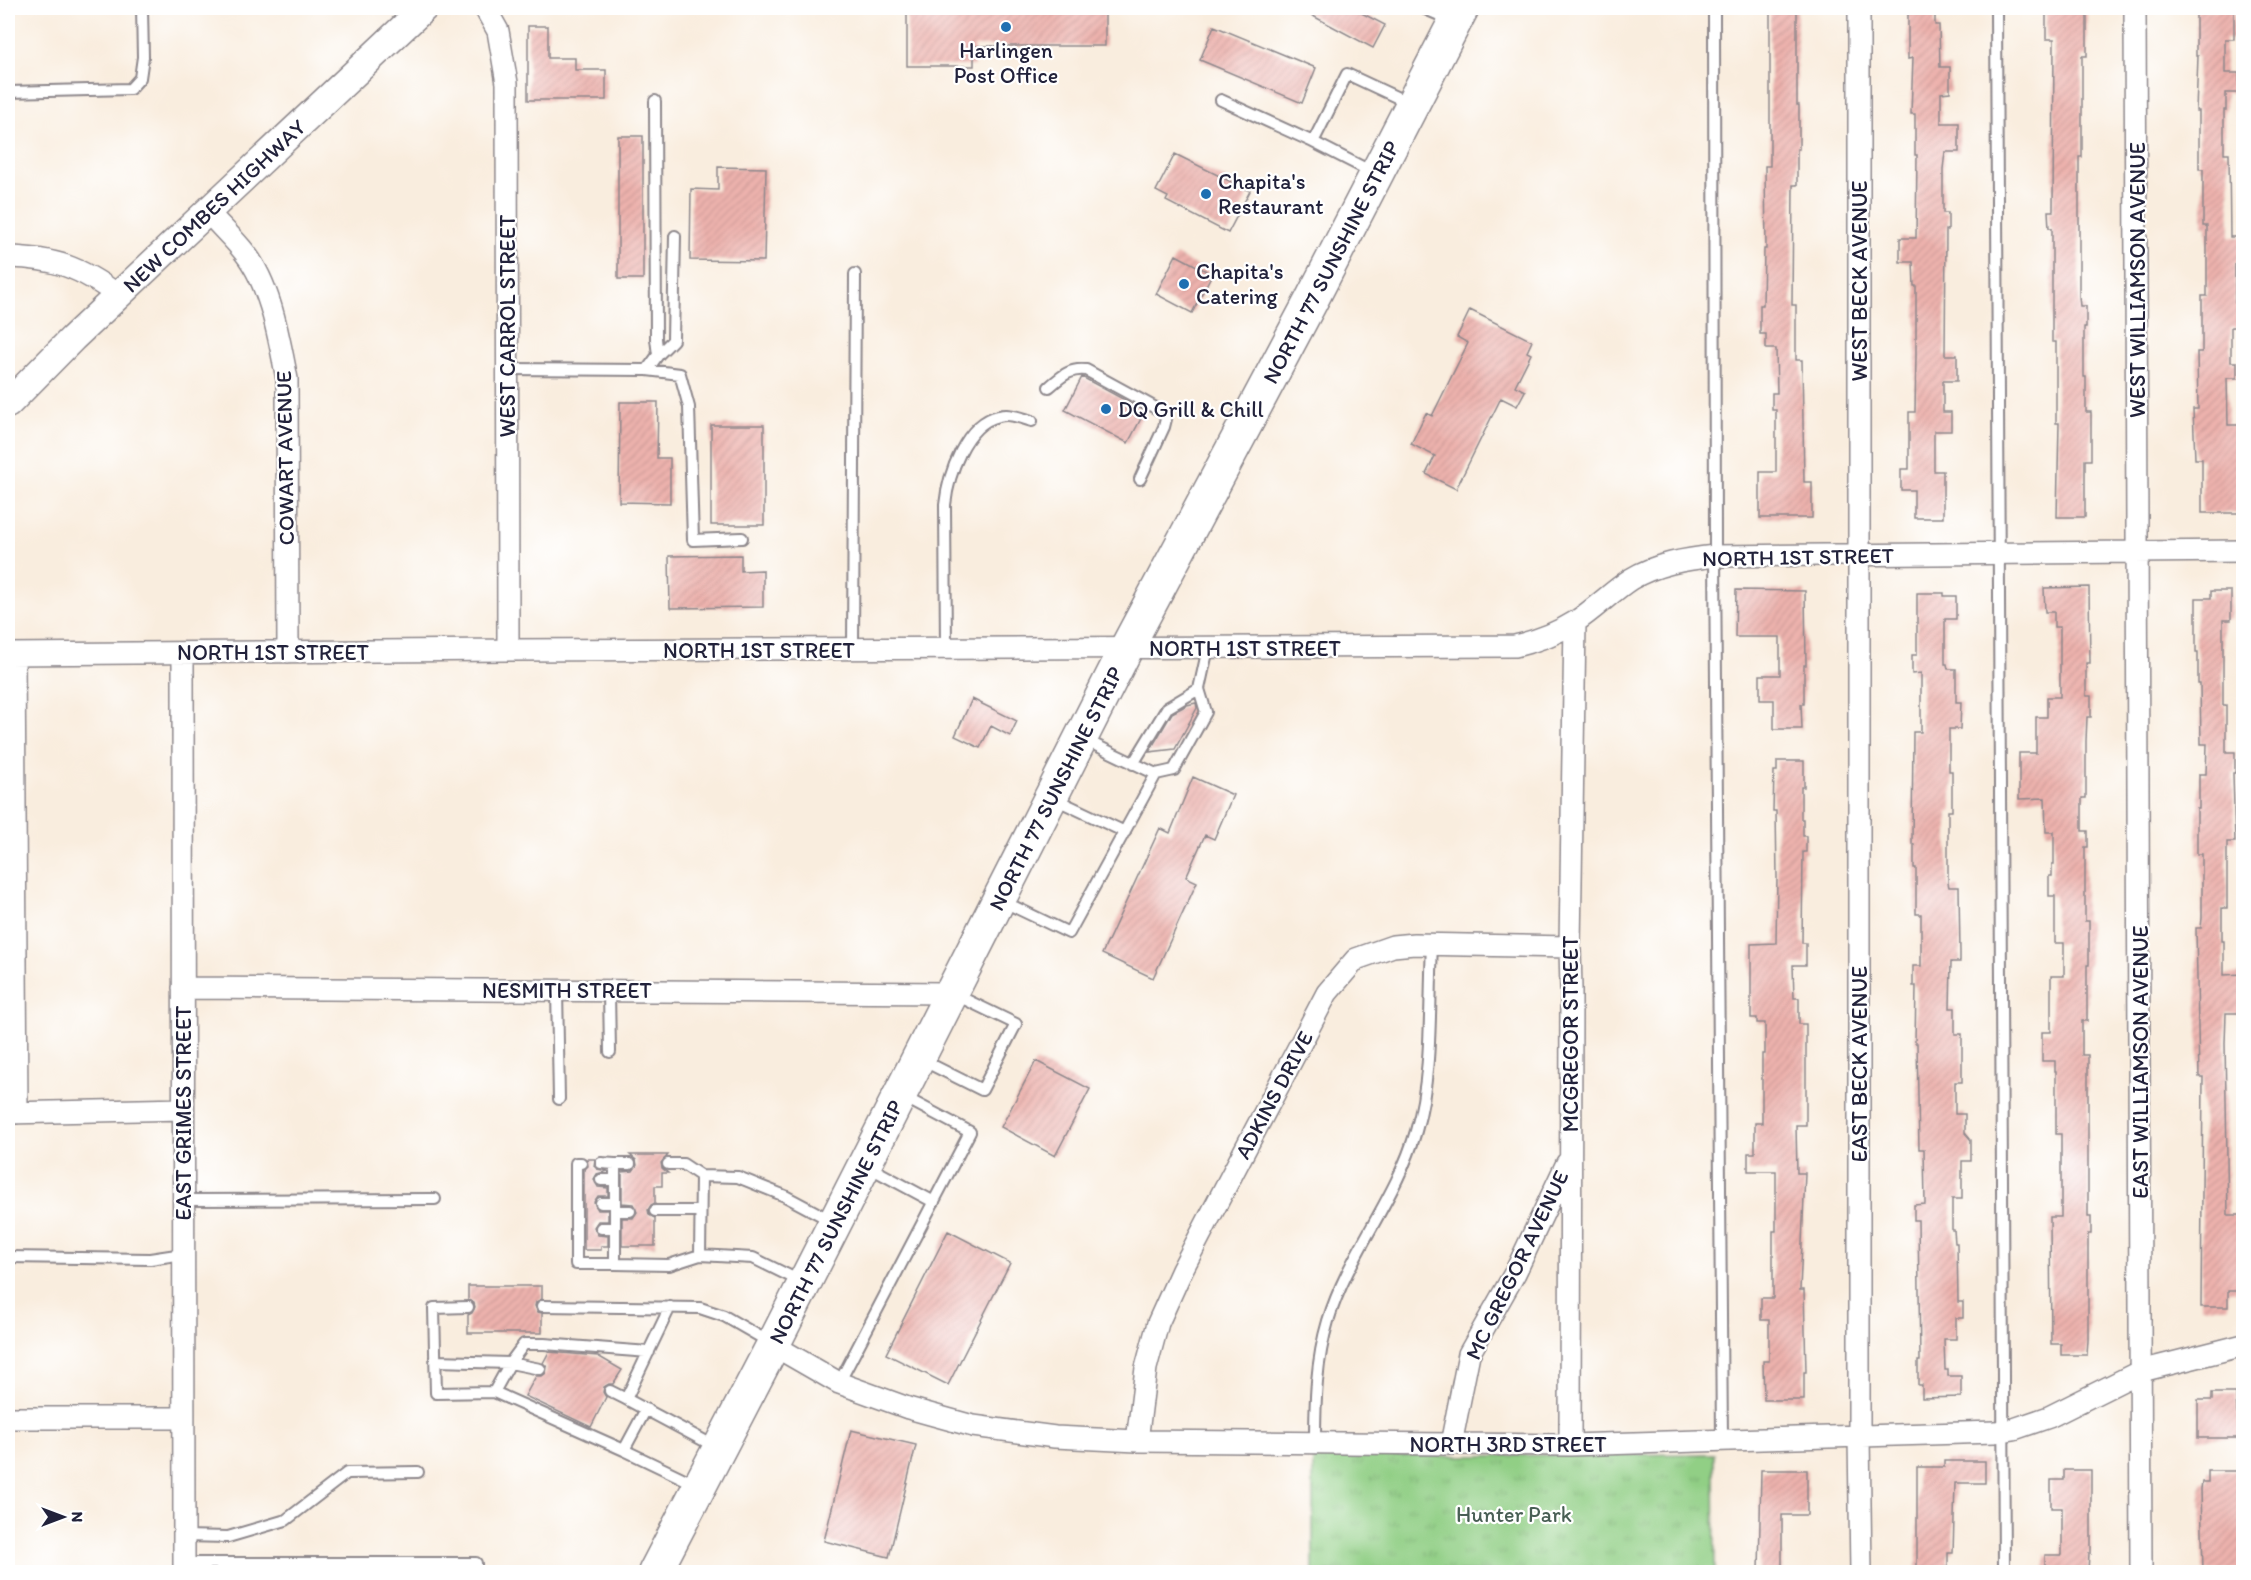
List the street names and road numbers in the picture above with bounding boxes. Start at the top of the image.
street label: NEW COMBES HIGHWAY [117,113,311,298]
street label: NORTH 77 SUNSHINE STRIP [1256,136,1405,388]
street label: WEST WILLIAMSON AVENUE [2124,142,2151,418]
street label: WEST BECK AVENUE [1846,180,1873,382]
street label: WEST CARROL STREET [494,214,521,437]
street label: COWART AVENUE [270,370,300,546]
street label: NORTH 1ST STREET [1702,542,1895,572]
street label: NORTH 1ST STREET [1149,635,1342,662]
street label: NORTH 1ST STREET [663,637,856,664]
street label: NORTH 1ST STREET [177,639,370,666]
street label: NORTH 77 SUNSHINE STRIP [982,661,1129,915]
street label: EAST WILLIAMSON AVENUE [2127,925,2154,1199]
street label: MCGREGOR STREET [1557,935,1584,1132]
street label: EAST BECK AVENUE [1846,966,1873,1162]
street label: NESMITH STREET [482,977,653,1004]
street label: EAST GRIMES STREET [170,1005,197,1220]
street label: ADKINS DRIVE [1229,1026,1319,1164]
street label: NORTH 77 SUNSHINE STRIP [762,1095,909,1348]
street label: MC GREGOR AVENUE [1459,1166,1575,1364]
street label: NORTH 3RD STREET [1409,1431,1607,1458]

